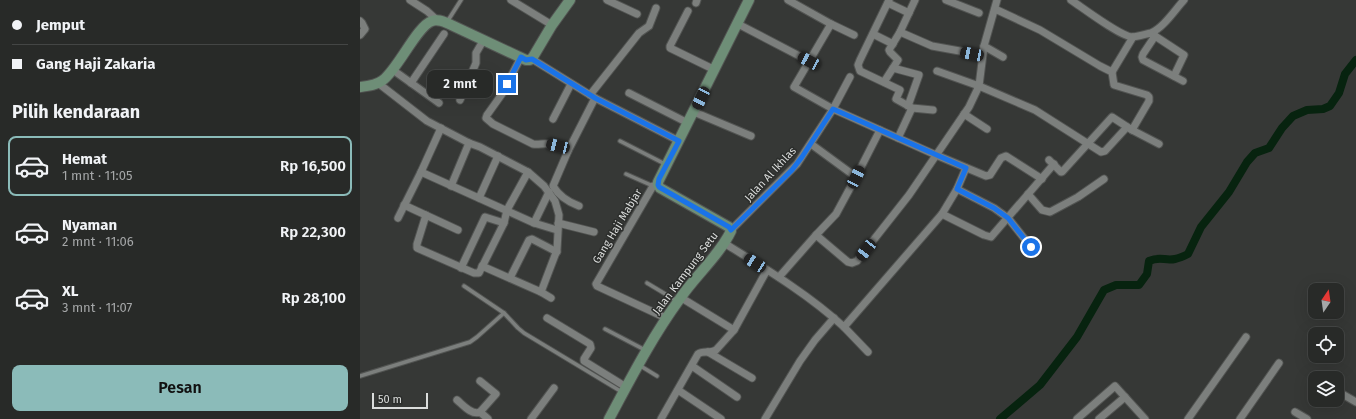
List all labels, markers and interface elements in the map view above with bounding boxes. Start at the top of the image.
text: Jemput [36,16,85,34]
car [959,46,985,62]
car [796,50,822,72]
text: Gang Haji Zakaria [36,55,155,73]
callout: 2 mnt [427,70,493,98]
route end [498,75,516,93]
text: 2 mnt [443,76,477,91]
car [690,85,712,111]
text: Pilih kendaraan [12,101,140,123]
car [545,137,571,155]
street label: Jalan Al Ikhlas [742,144,799,204]
icon: car [14,148,50,184]
text: Hemat [62,150,107,168]
text: Rp 16,500 [280,157,346,175]
car [845,164,867,190]
text: 1 mnt · 11:05 [62,168,133,183]
street label: Gang Haji Mabjar [590,186,645,266]
icon: car [14,214,50,250]
text: Nyaman [62,216,117,234]
text: Rp 22,300 [280,223,346,241]
street label: Jalan Kampung Setu [650,229,721,317]
text: 2 mnt · 11:06 [62,234,134,249]
car [854,237,878,263]
route start [1022,238,1040,256]
car [742,251,768,275]
icon: car [14,280,50,316]
text: XL [62,282,78,300]
north arrow [1308,283,1344,319]
map controls [1308,283,1344,407]
text: Rp 28,100 [282,289,346,307]
text: 3 mnt · 11:07 [62,300,132,315]
button: locate [1308,327,1344,363]
button: Pesan [12,365,348,411]
button: layers [1308,371,1344,407]
scale bar [372,391,428,410]
text: 50 m [378,393,402,406]

